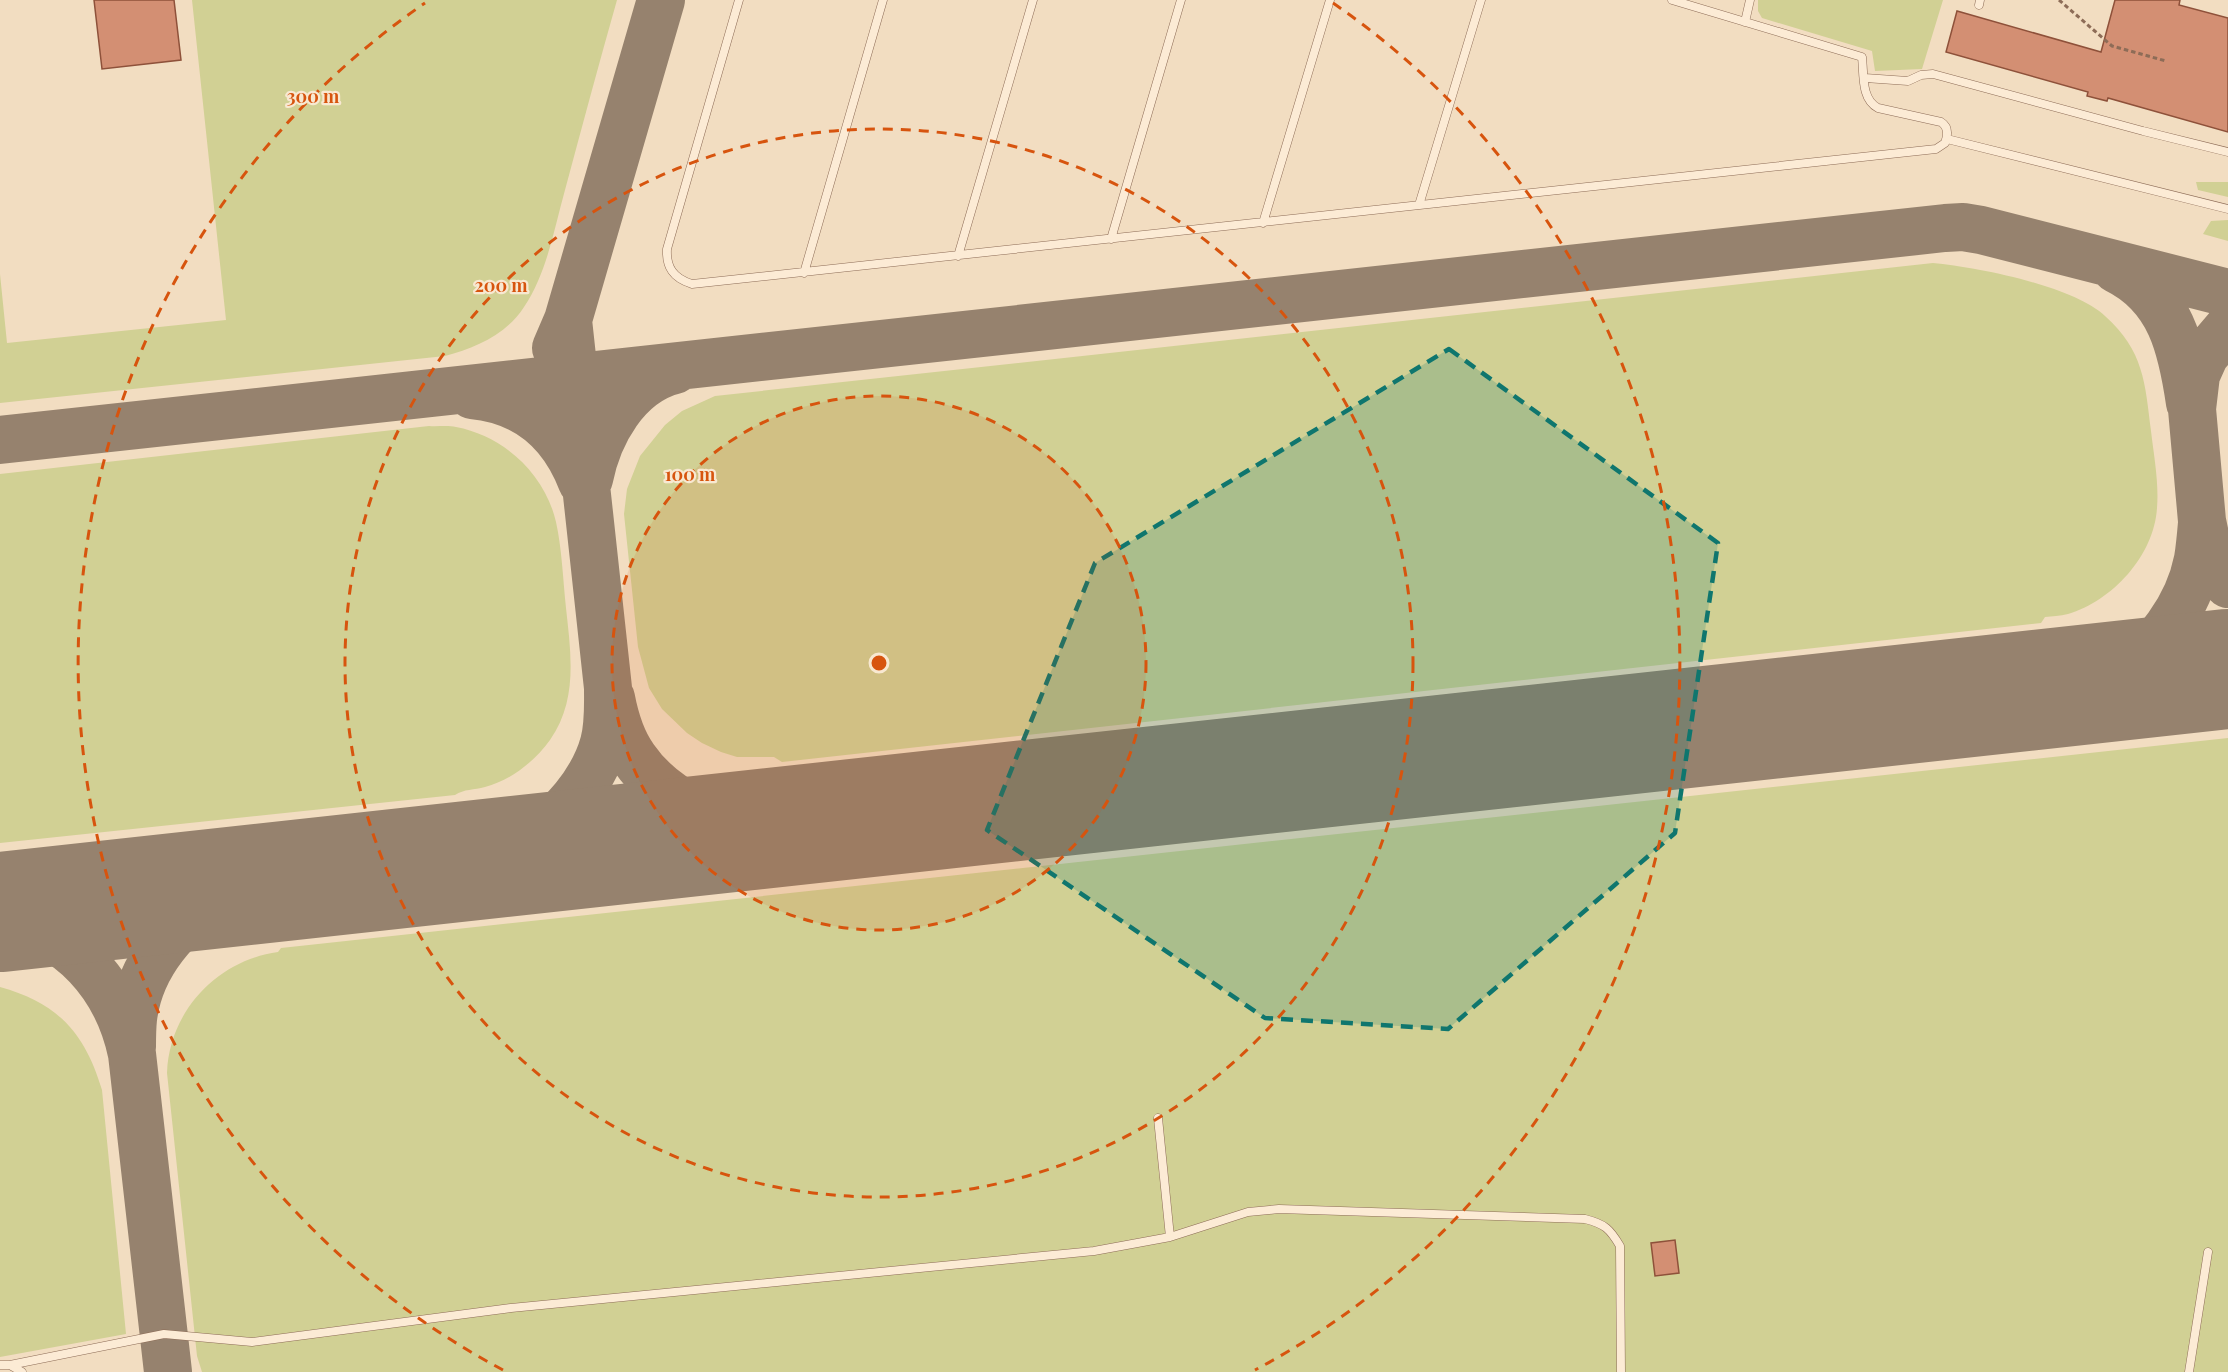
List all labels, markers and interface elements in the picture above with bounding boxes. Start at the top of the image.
text: 300 m [287,84,340,108]
text: 200 m [474,273,528,297]
text: 100 m [665,462,716,486]
centre of rings [869,653,889,673]

